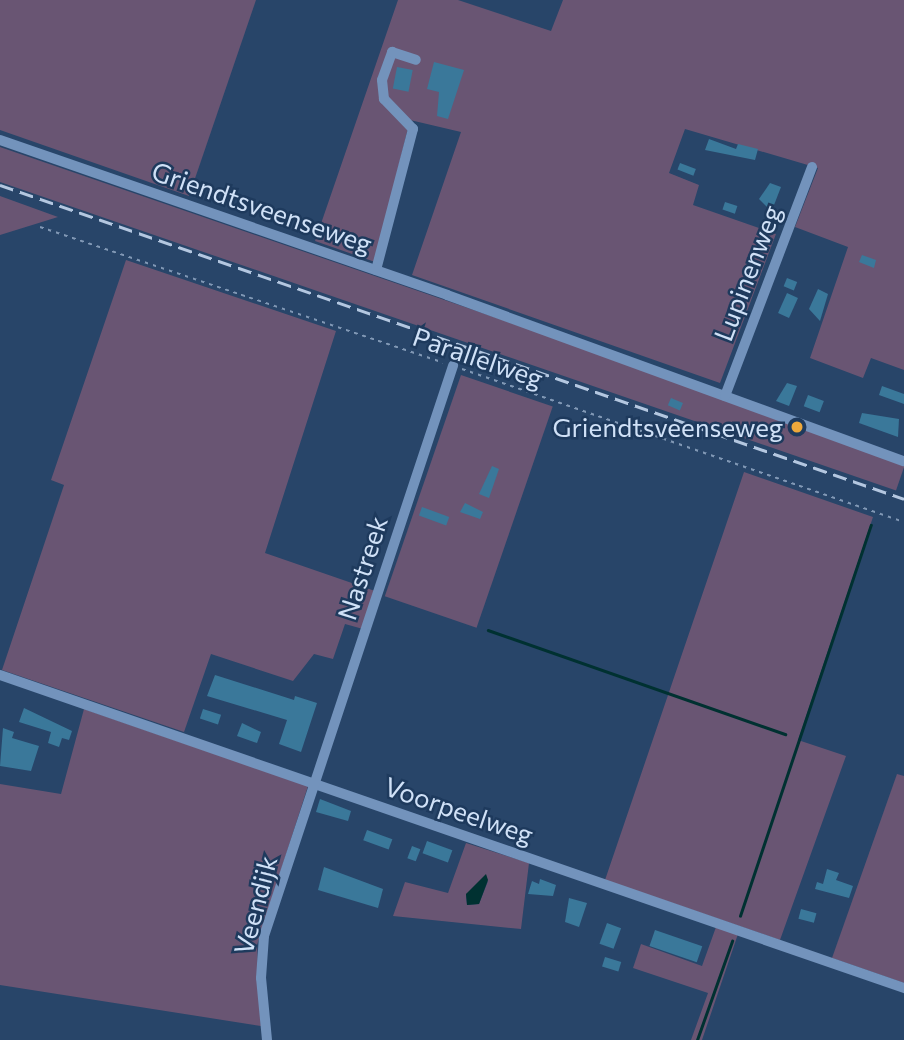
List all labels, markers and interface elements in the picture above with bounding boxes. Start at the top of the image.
street label: Griendtsveenseweg [148,155,376,259]
street label: Lupinenweg [707,201,787,345]
street label: Parallelweg [409,320,547,394]
place label: Griendtsveenseweg [552,411,783,443]
marker: Griendtsveenseweg [789,419,805,435]
street label: Nastreek [331,512,393,624]
street label: Voorpeelweg [381,770,537,850]
street label: Veendijk [227,852,283,958]

